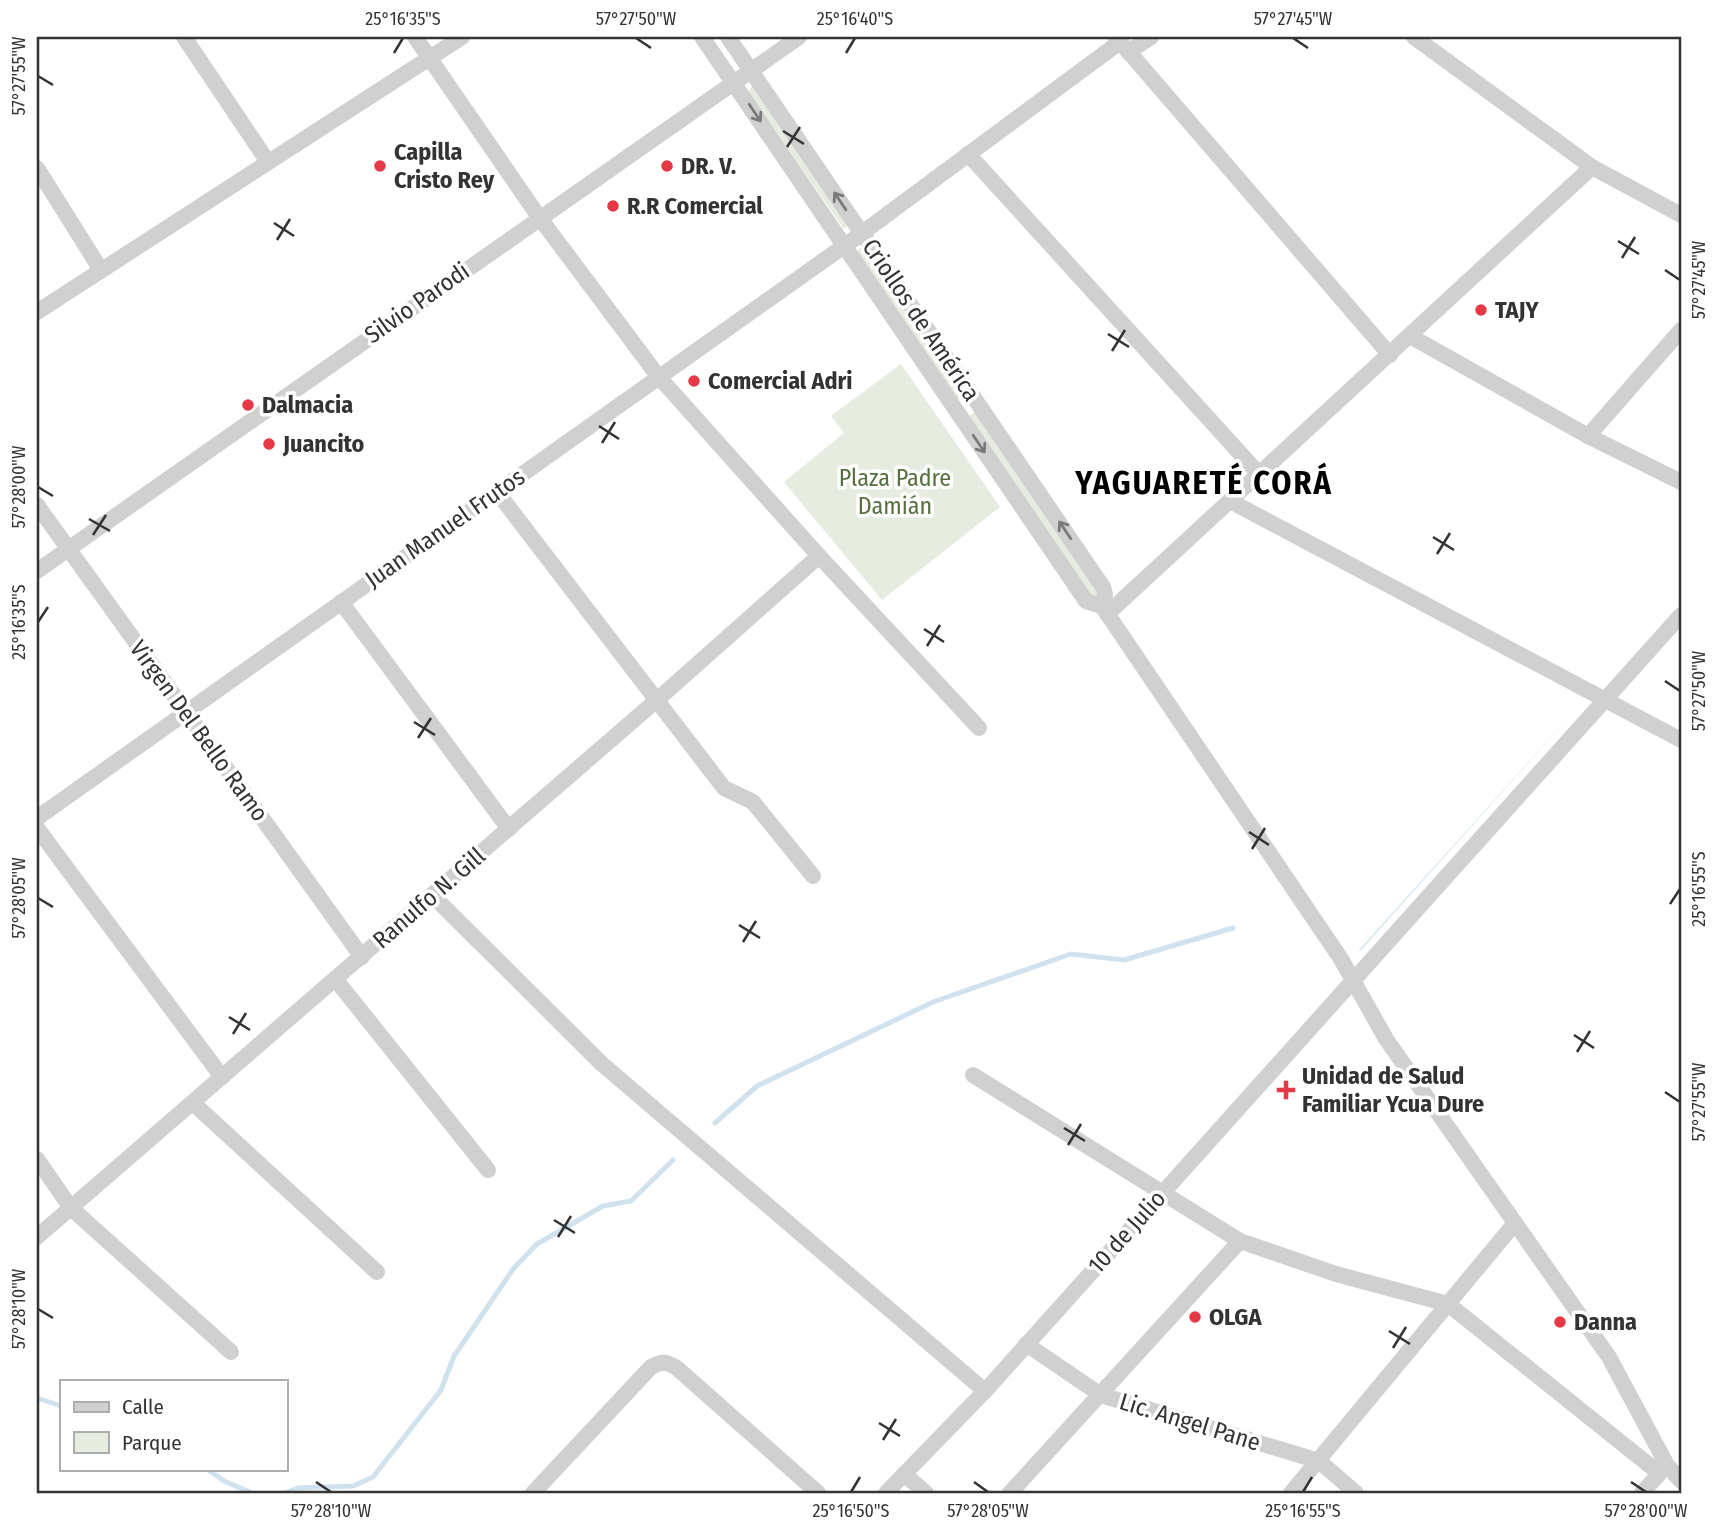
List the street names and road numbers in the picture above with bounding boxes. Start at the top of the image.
street label: Criollos de América [856,234,986,406]
street label: Silvio Parodi [359,257,475,349]
street label: Juan Manuel Frutos [360,463,530,593]
street label: Virgen Del Bello Ramo [124,635,274,827]
street label: Ranulfo N. Gill [367,842,491,954]
street label: 10 de Julio [1082,1185,1172,1279]
street label: Lic. Angel Pane [1116,1387,1264,1457]

